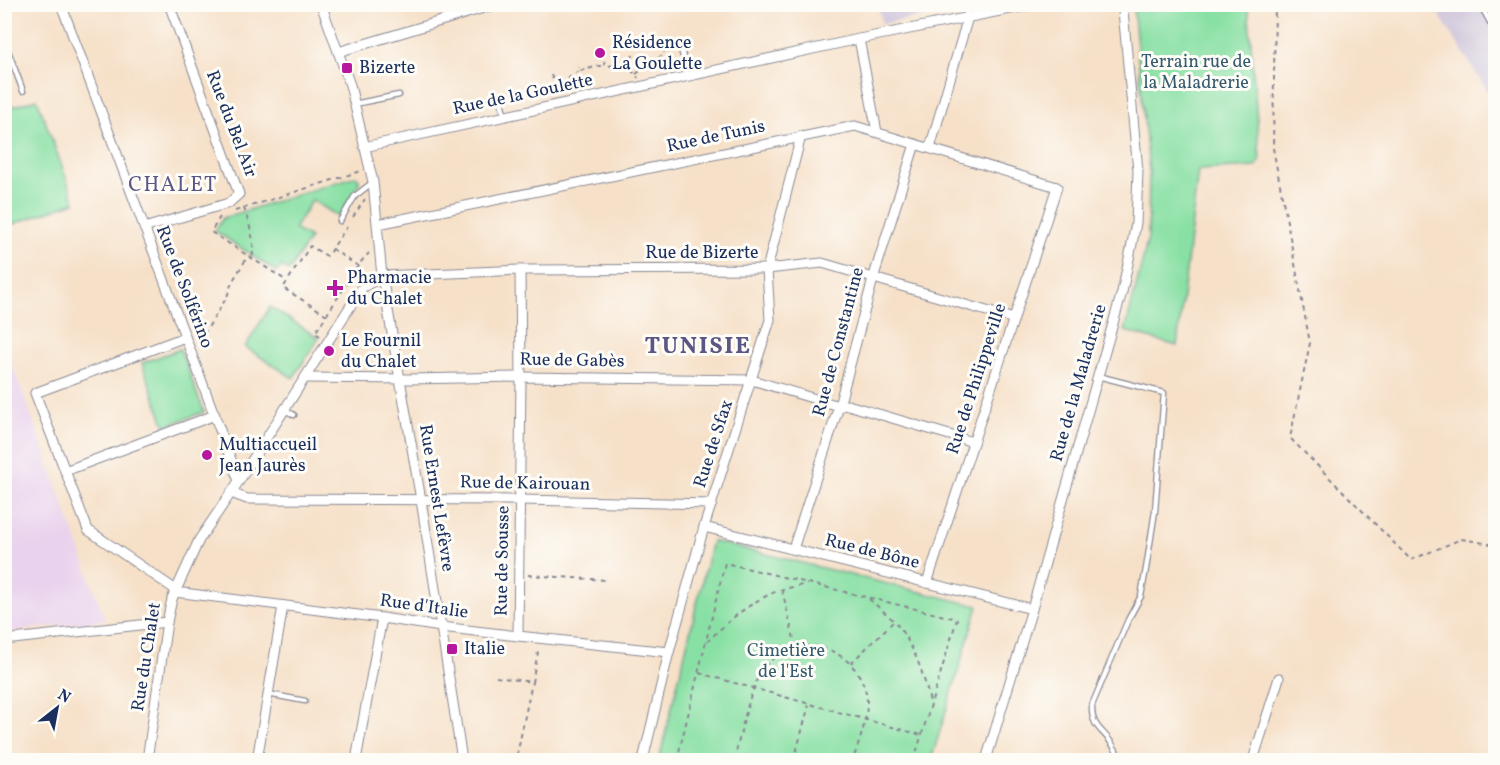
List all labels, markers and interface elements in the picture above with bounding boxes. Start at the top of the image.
place label: Résidence La Goulette [612,31,702,77]
marker: Résidence La Goulette [593,46,607,60]
park label: Terrain rue de la Maladrerie [1141,50,1251,96]
place label: Bizerte [359,56,415,81]
marker: Bizerte [340,61,354,75]
street label: Rue du Bel Air [199,67,263,182]
street label: Rue de la Goulette [451,68,595,122]
street label: Rue de Tunis [664,114,768,160]
district label: CHALET [128,171,218,200]
street label: Rue de Solférino [149,222,219,352]
street label: Rue de Bizerte [645,241,759,266]
street label: Rue de Constantine [807,265,871,419]
place label: Pharmacie du Chalet [347,266,432,312]
marker: Pharmacie du Chalet [328,281,342,295]
street label: Rue de Philippeville [941,300,1013,458]
street label: Rue de la Maladrerie [1045,301,1113,465]
place label: Le Fournil du Chalet [341,329,421,375]
district label: TUNISIE [645,330,751,364]
marker: Le Fournil du Chalet [322,344,336,358]
street label: Rue de Gabès [519,348,625,374]
street label: Rue de Sfax [688,397,740,491]
street label: Rue Ernest Lefèvre [412,423,460,573]
place label: Multiaccueil Jean Jaurès [219,433,317,479]
marker: Multiaccueil Jean Jaurès [200,448,214,462]
street label: Rue de Kairouan [460,470,591,498]
street label: Rue de Sousse [490,506,516,616]
street label: Rue de Bône [822,528,922,576]
street label: Rue d'Italie [378,588,470,626]
street label: Rue du Chalet [126,601,168,713]
place label: Italie [464,637,505,662]
park label: Cimetière de l'Est [747,639,825,685]
marker: Italie [445,642,459,656]
north arrow [27,678,87,738]
text: N [53,684,75,709]

